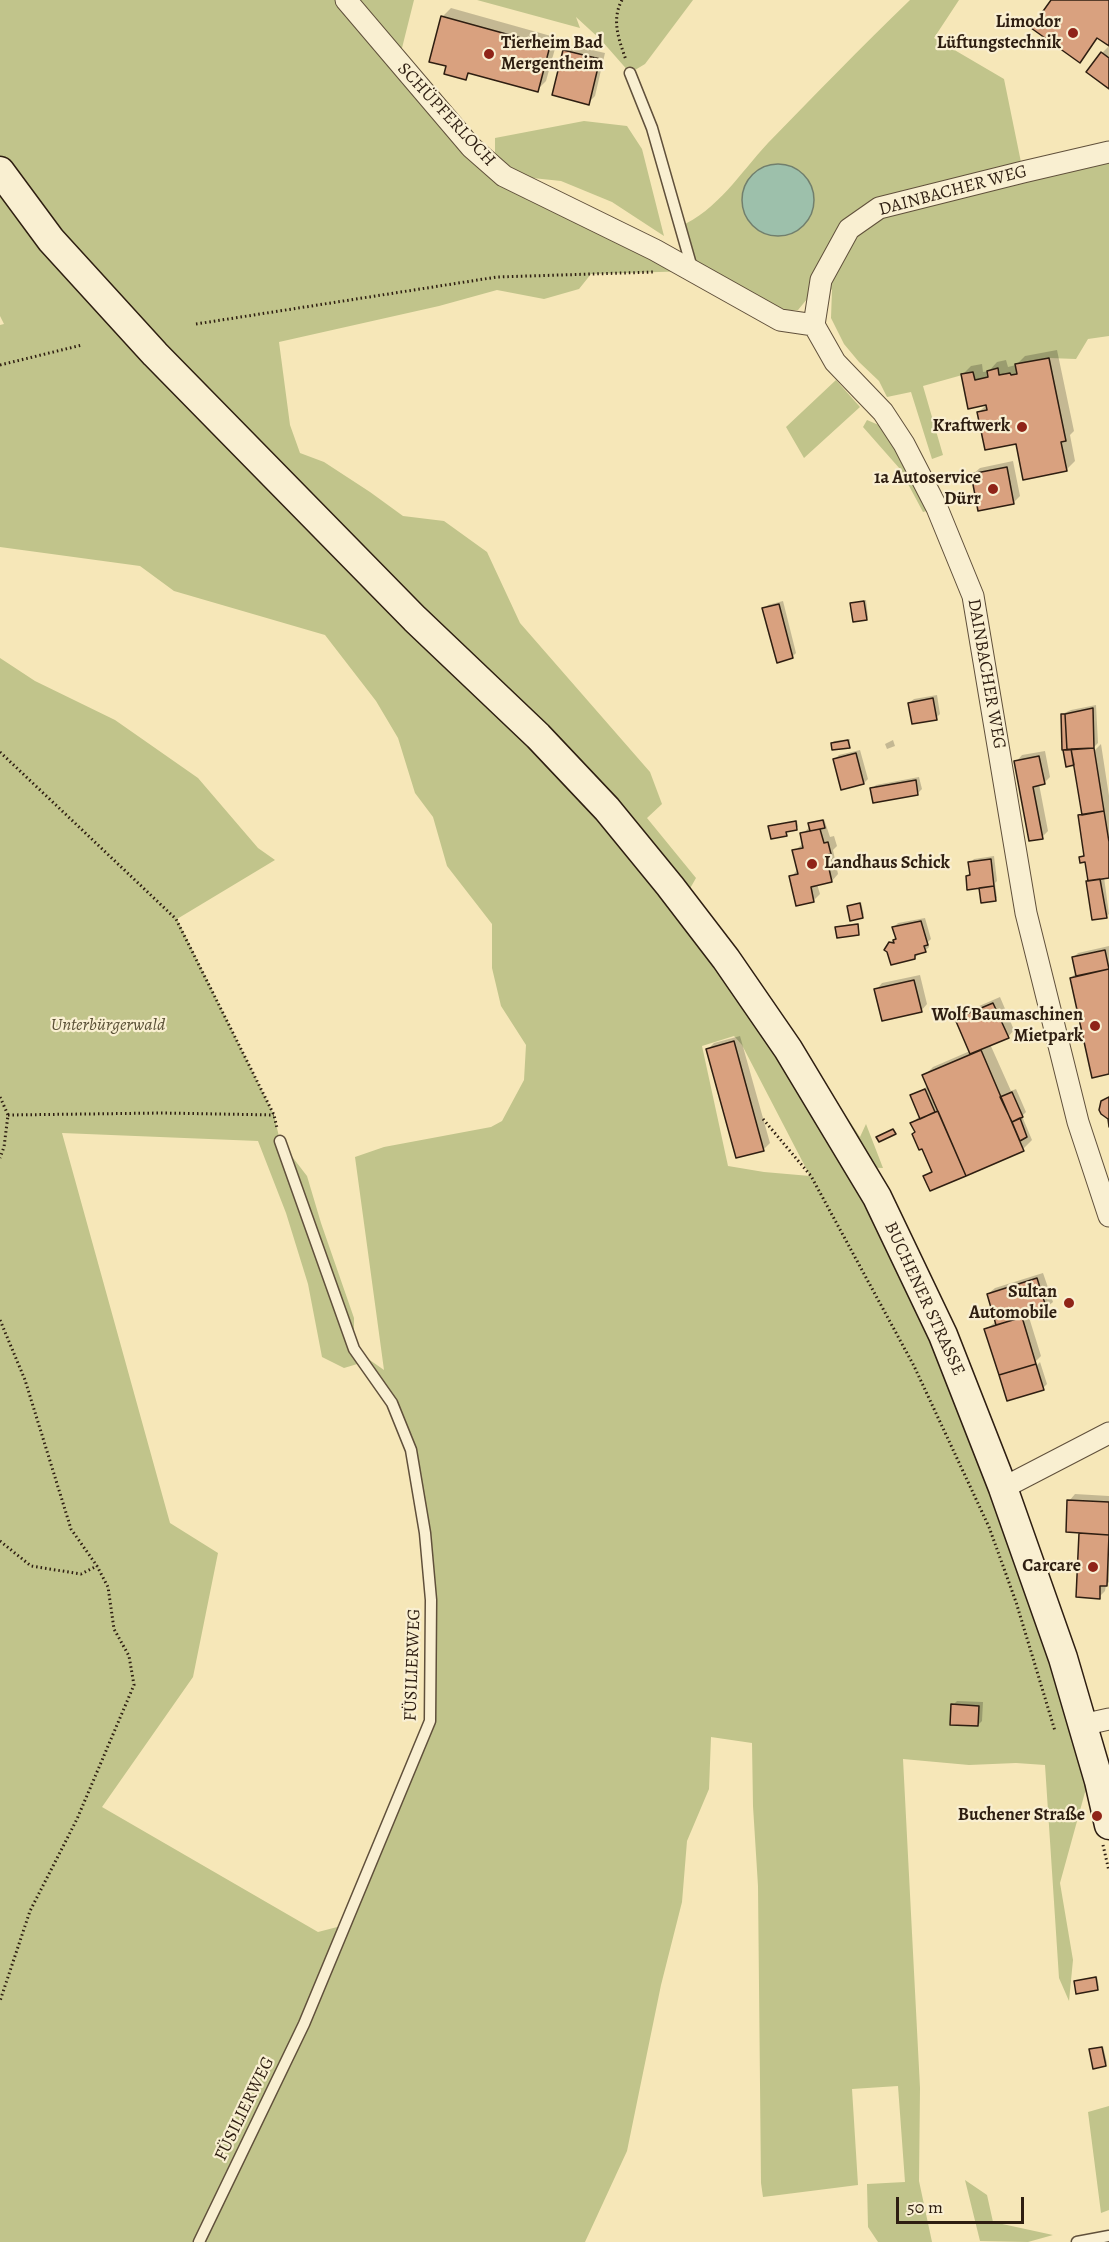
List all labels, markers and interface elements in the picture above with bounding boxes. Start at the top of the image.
place label: Limodor Lüftungstechnik [937,12,1061,54]
marker: Limodor Lüftungstechnik [1066,26,1080,40]
place label: Tierheim Bad Mergentheim [501,33,604,76]
marker: Tierheim Bad Mergentheim [482,47,496,61]
street label: SCHÜPFERLOCH [392,59,500,171]
street label: DAINBACHER WEG [877,161,1029,221]
place label: Kraftwerk [932,416,1010,438]
marker: Kraftwerk [1015,420,1029,434]
place label: 1a Autoservice Dürr [874,468,981,510]
marker: 1a Autoservice Dürr [986,482,1000,496]
street label: DAINBACHER WEG [962,597,1010,751]
place label: Landhaus Schick [824,853,950,875]
marker: Landhaus Schick [805,857,819,871]
place label: Wolf Baumaschinen Mietpark [931,1005,1083,1048]
park label: Unterbürgerwald [51,1015,165,1037]
marker: Wolf Baumaschinen Mietpark [1088,1019,1102,1033]
street label: BUCHENER STRASSE [879,1219,969,1379]
place label: Sultan Automobile [969,1282,1057,1324]
marker: Sultan Automobile [1062,1296,1076,1310]
place label: Carcare [1022,1556,1081,1578]
marker: Carcare [1086,1560,1100,1574]
street label: FÜSILIERWEG [400,1608,426,1722]
place label: Buchener Straße [958,1805,1085,1827]
marker: Buchener Straße [1090,1809,1104,1823]
street label: FÜSILIERWEG [211,2054,279,2164]
scale bar [899,2185,1026,2223]
text: 50 m [907,2195,943,2219]

